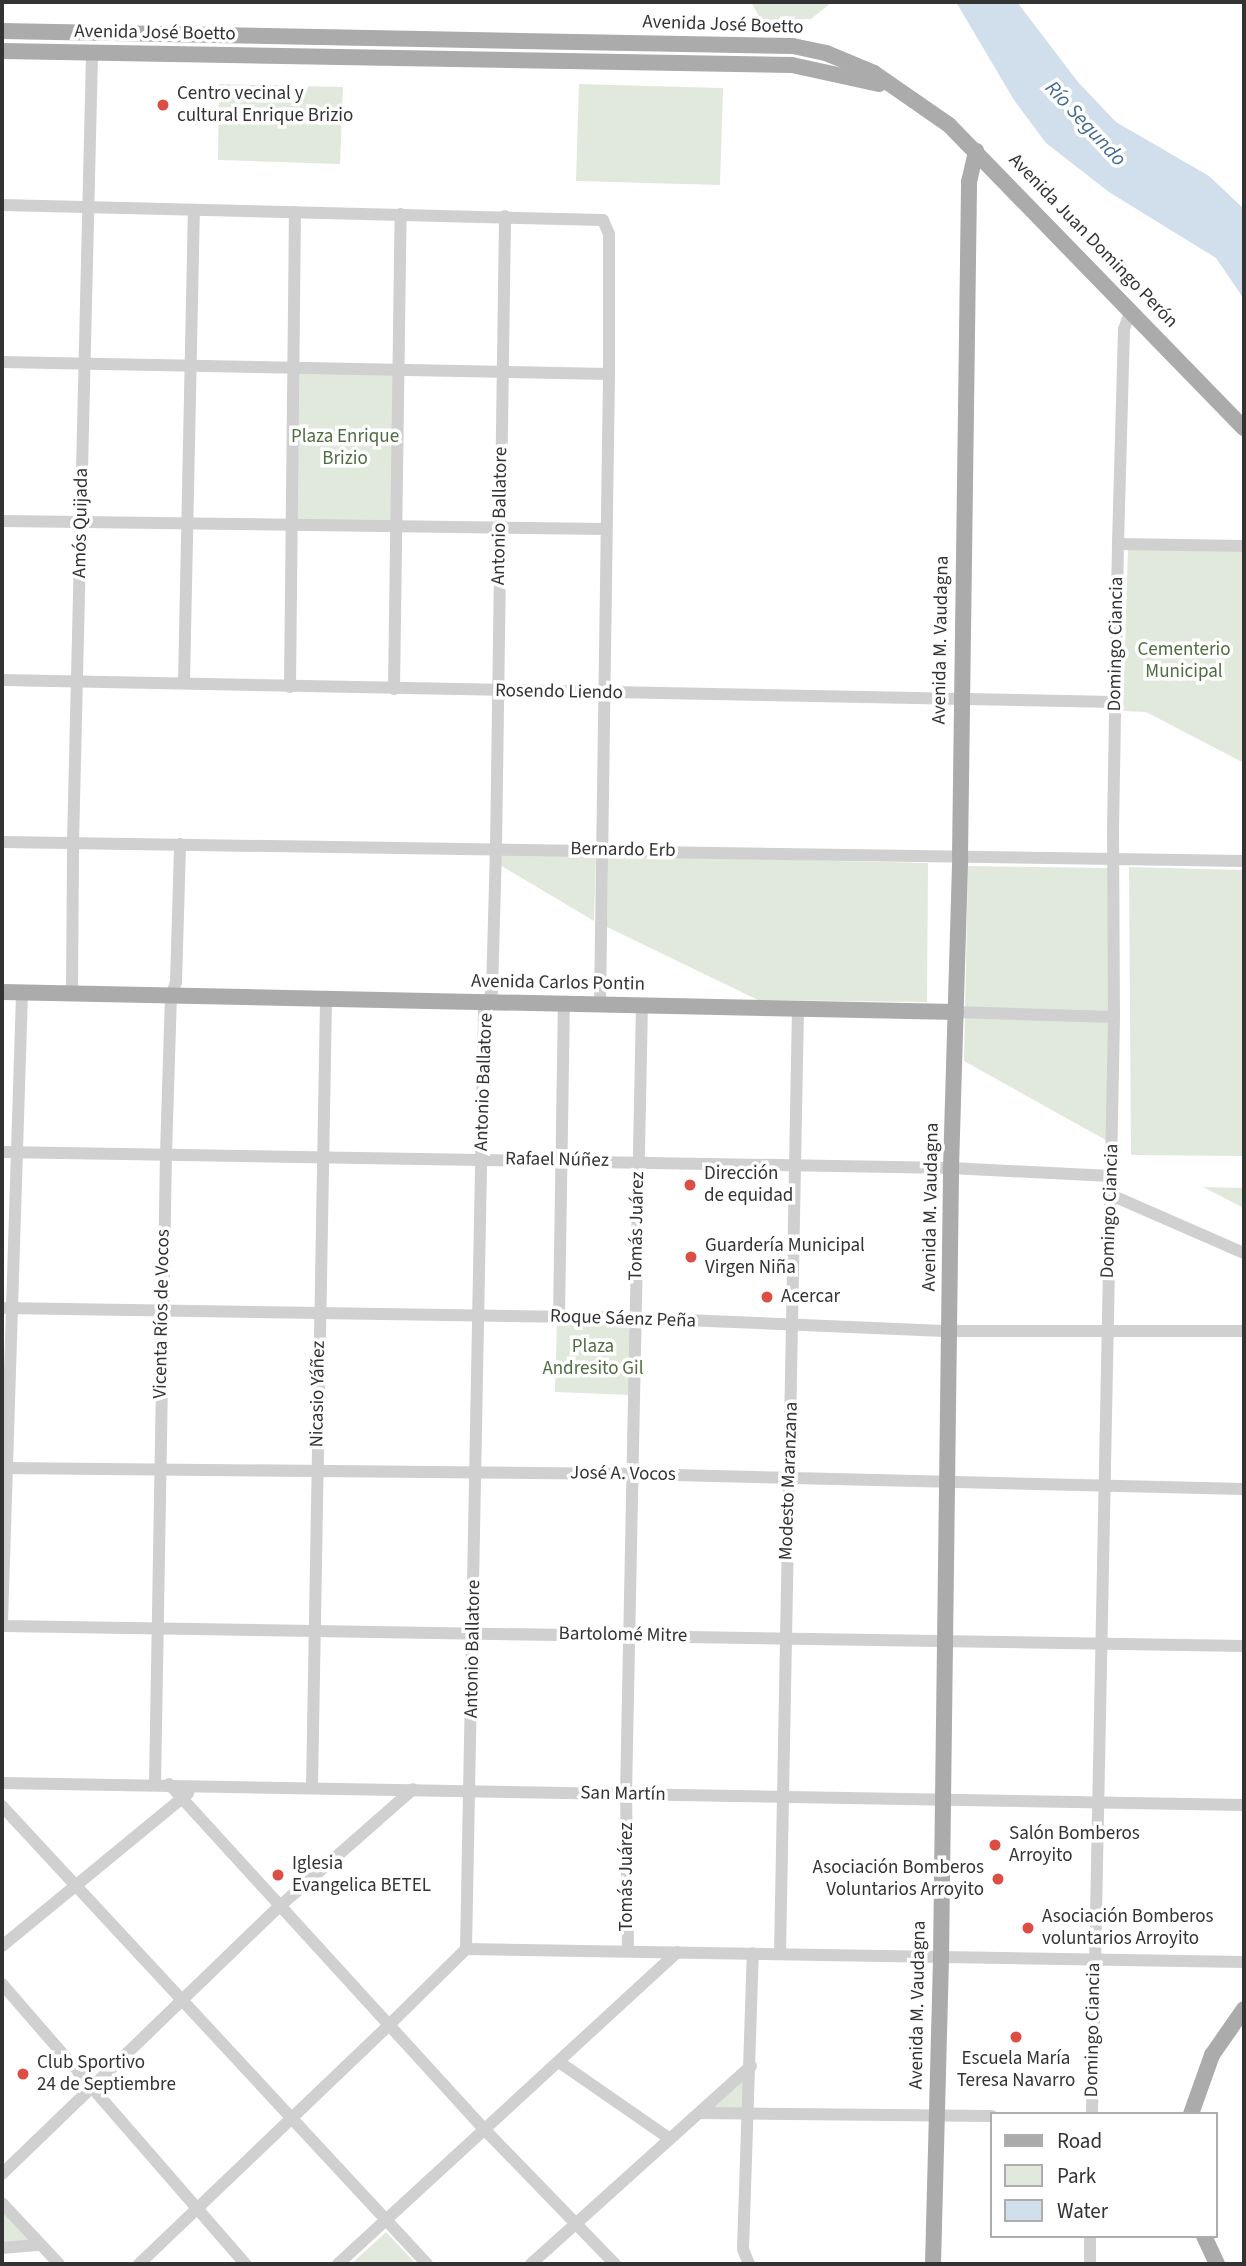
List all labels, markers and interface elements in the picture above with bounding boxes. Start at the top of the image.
street label: Avenida José Boetto [642,11,804,39]
street label: Avenida José Boetto [74,20,236,46]
water label: Río Segundo [1040,75,1132,171]
place label: Centro vecinal y cultural Enrique Brizio [177,83,353,127]
marker: Centro vecinal y cultural Enrique Brizio [155,97,171,113]
street label: Avenida Juan Domingo Perón [1004,149,1182,333]
park label: Plaza Enrique Brizio [291,426,399,470]
street label: Antonio Ballatore [487,447,513,585]
street label: Amós Quijada [69,468,93,578]
street label: Avenida M. Vaudagna [928,555,954,725]
street label: Domingo Ciancia [1103,577,1129,711]
park label: Cementerio Municipal [1138,639,1230,683]
street label: Rosendo Liendo [495,679,623,705]
street label: Bernardo Erb [570,838,676,862]
street label: Avenida Carlos Pontin [471,970,645,996]
street label: Antonio Ballatore [470,1012,498,1152]
street label: Avenida M. Vaudagna [918,1122,944,1292]
street label: Domingo Ciancia [1096,1143,1124,1279]
street label: Rafael Núñez [505,1148,609,1172]
place label: Dirección de equidad [704,1163,793,1207]
street label: Tomás Juárez [625,1171,649,1281]
marker: Dirección de equidad [682,1177,698,1193]
street label: Vicenta Ríos de Vocos [149,1229,175,1399]
place label: Guardería Municipal Virgen Niña [705,1235,865,1279]
marker: Guardería Municipal Virgen Niña [683,1249,699,1265]
place label: Acercar [781,1286,840,1308]
marker: Acercar [759,1289,775,1305]
street label: Roque Sáenz Peña [550,1305,696,1333]
park label: Plaza Andresito Gil [542,1336,644,1380]
street label: Nicasio Yáñez [306,1340,330,1448]
street label: Modesto Maranzana [775,1401,803,1561]
street label: José A. Vocos [570,1462,676,1486]
street label: Antonio Ballatore [460,1580,486,1718]
street label: Bartolomé Mitre [558,1622,688,1648]
street label: San Martín [580,1782,666,1806]
street label: Tomás Juárez [616,1822,638,1932]
place label: Salón Bomberos Arroyito [1009,1823,1140,1867]
marker: Salón Bomberos Arroyito [987,1837,1003,1853]
place label: Iglesia Evangelica BETEL [292,1853,431,1897]
place label: Asociación Bomberos Voluntarios Arroyito [812,1857,984,1901]
marker: Iglesia Evangelica BETEL [270,1867,286,1883]
marker: Asociación Bomberos Voluntarios Arroyito [990,1871,1006,1887]
place label: Asociación Bomberos voluntarios Arroyito [1042,1906,1214,1950]
street label: Avenida M. Vaudagna [905,1920,931,2090]
marker: Asociación Bomberos voluntarios Arroyito [1020,1920,1036,1936]
street label: Domingo Ciancia [1080,1963,1106,2097]
marker: Escuela María Teresa Navarro [1008,2029,1024,2045]
place label: Escuela María Teresa Navarro [957,2048,1075,2092]
place label: Club Sportivo 24 de Septiembre [37,2052,176,2096]
marker: Club Sportivo 24 de Septiembre [15,2066,31,2082]
legend [990,2112,1218,2238]
text: Road [1057,2126,1102,2156]
text: Park [1057,2161,1096,2191]
text: Water [1057,2196,1108,2226]

